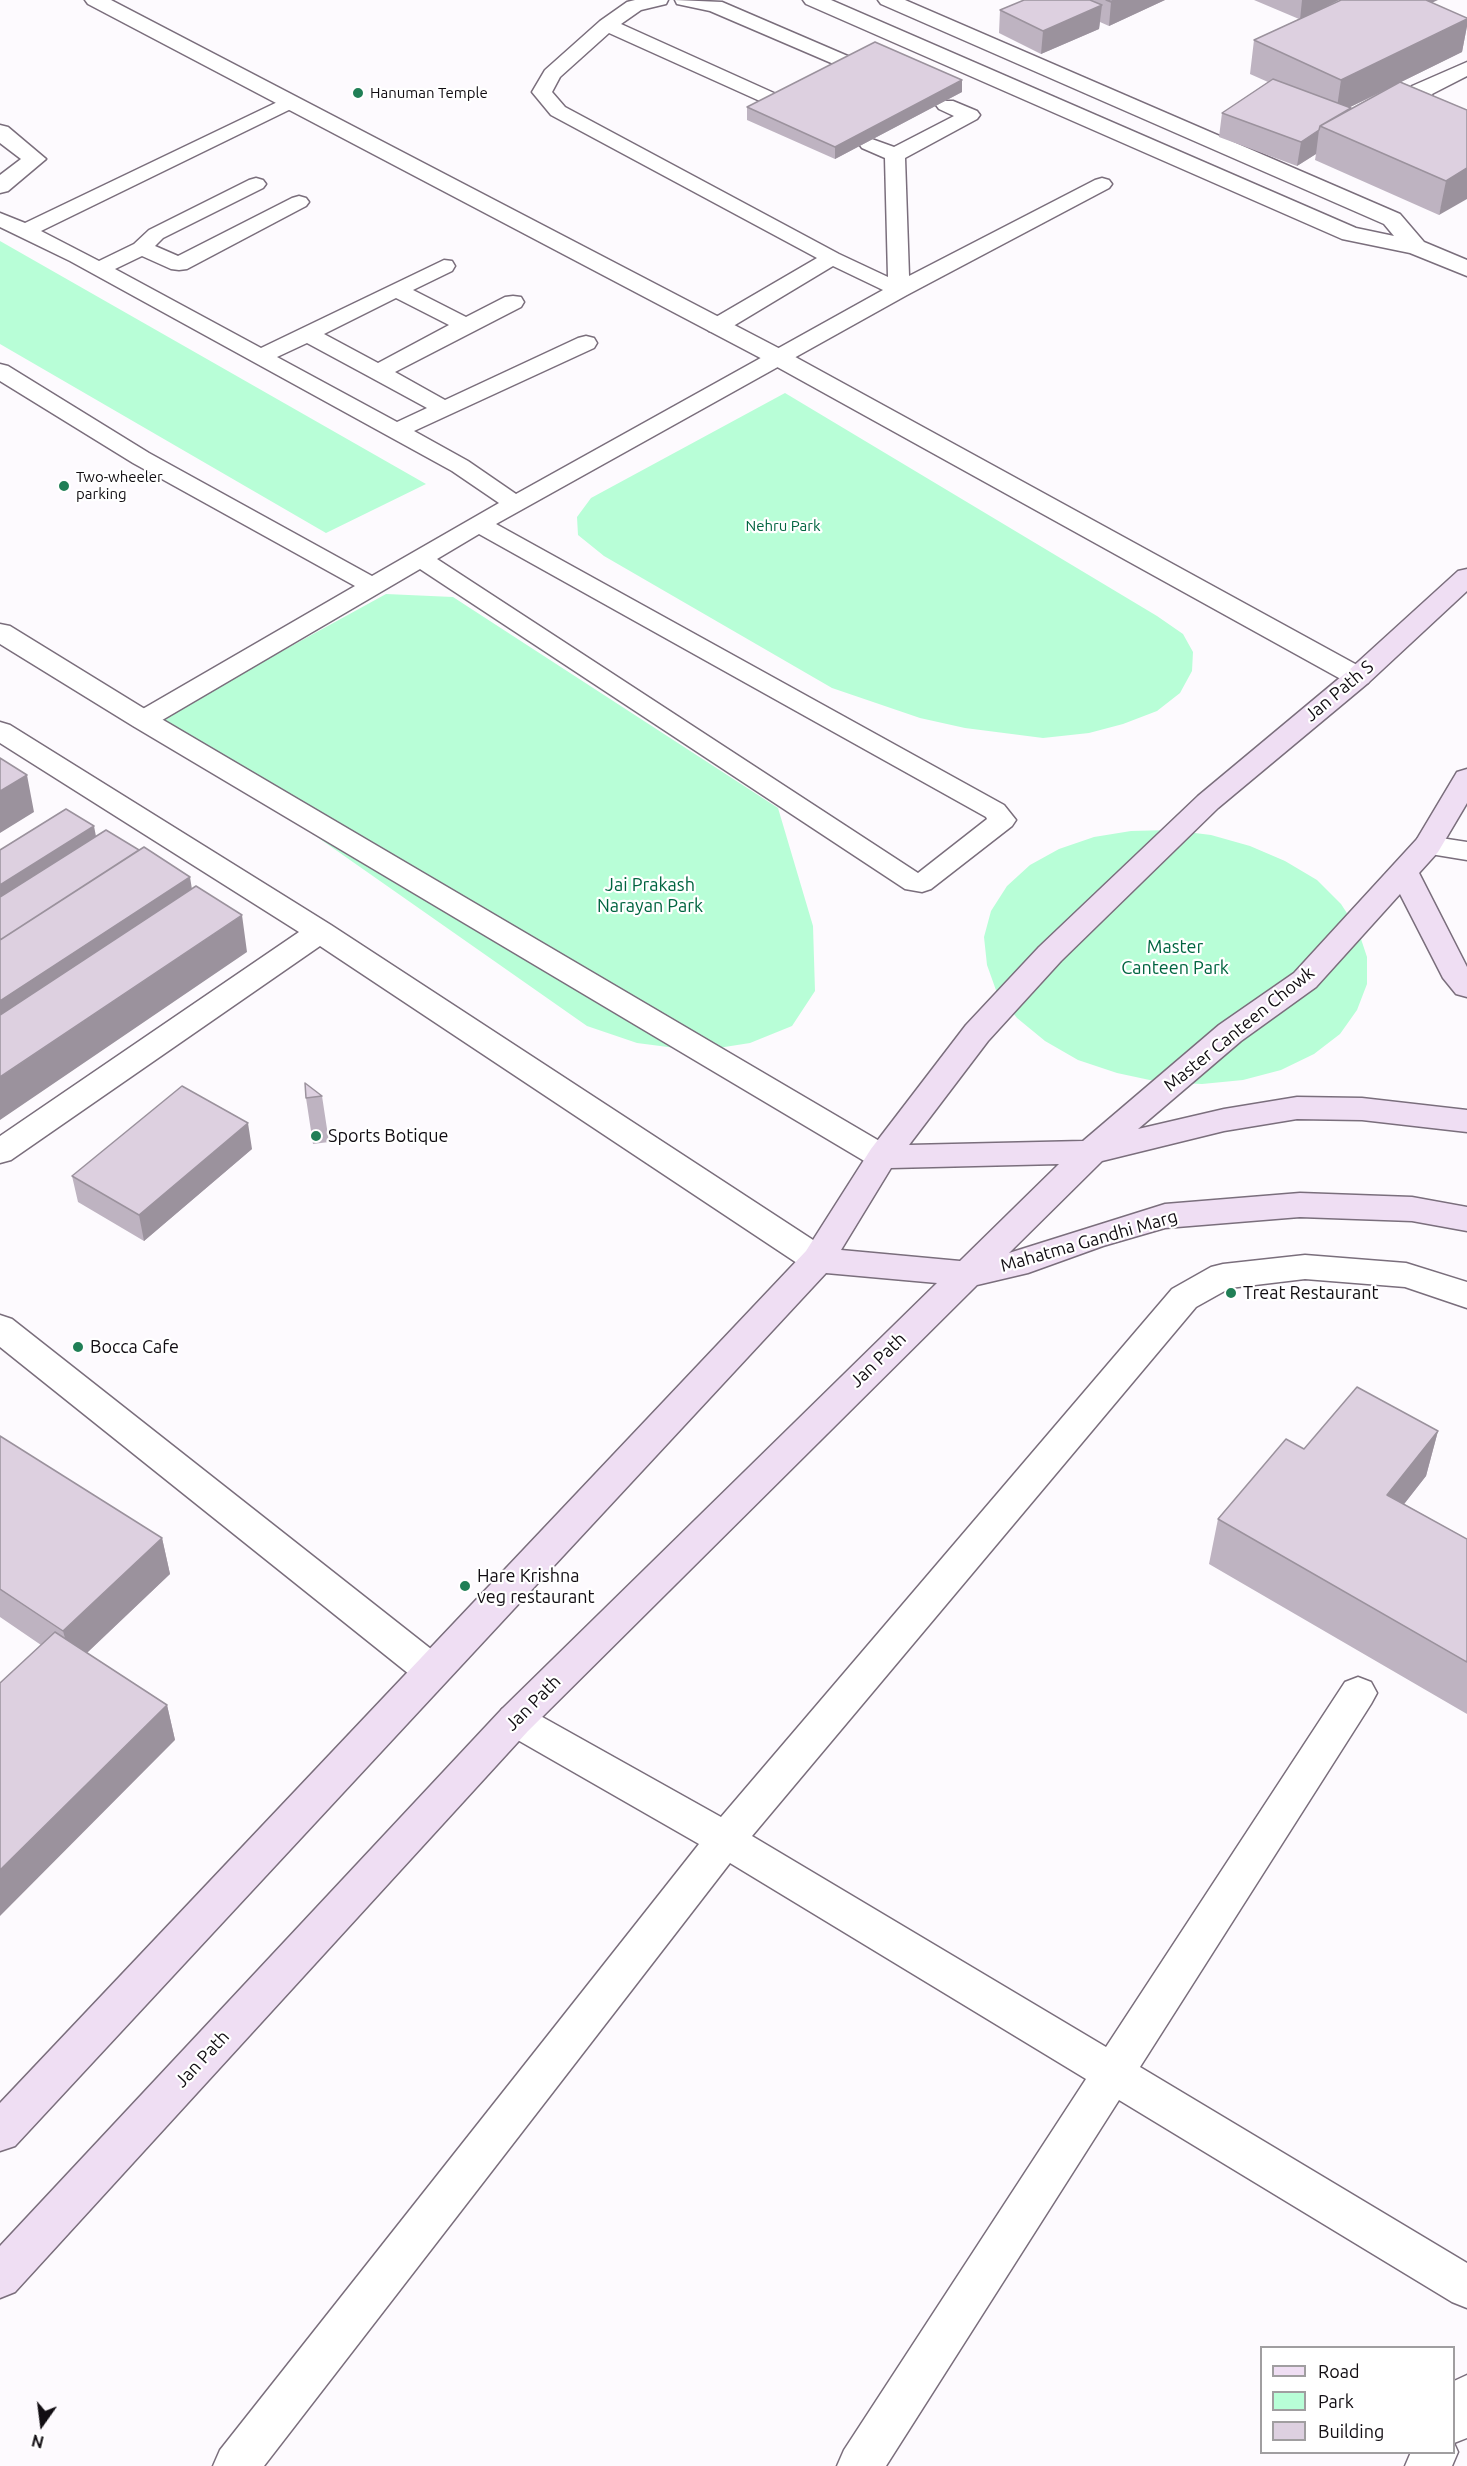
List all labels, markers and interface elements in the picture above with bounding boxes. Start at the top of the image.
place label: Hanuman Temple [370,84,488,102]
marker: Hanuman Temple [351,86,365,100]
place label: Two-wheeler parking [76,468,163,503]
marker: Two-wheeler parking [57,479,71,493]
park label: Nehru Park [745,517,821,535]
street label: Jan Path S [1300,656,1378,726]
park label: Jai Prakash Narayan Park [597,874,703,916]
park label: Master Canteen Park [1121,936,1229,978]
street label: Master Canteen Chowk [1159,962,1319,1096]
place label: Sports Botique [328,1125,448,1147]
marker: Sports Botique [309,1129,323,1143]
street label: Mahatma Gandhi Marg [998,1205,1180,1277]
place label: Treat Restaurant [1243,1282,1378,1304]
marker: Treat Restaurant [1224,1286,1238,1300]
street label: Jan Path [845,1328,911,1392]
place label: Bocca Cafe [90,1336,179,1358]
marker: Bocca Cafe [71,1340,85,1354]
place label: Hare Krishna veg restaurant [477,1565,595,1608]
marker: Hare Krishna veg restaurant [458,1579,472,1593]
street label: Jan Path [501,1671,565,1735]
street label: Jan Path [170,2026,234,2092]
legend [1260,2346,1455,2454]
text: Road [1318,2361,1360,2381]
text: Park [1318,2391,1354,2411]
north arrow [12,2394,72,2454]
text: Building [1318,2421,1384,2441]
text: N [30,2431,46,2452]

